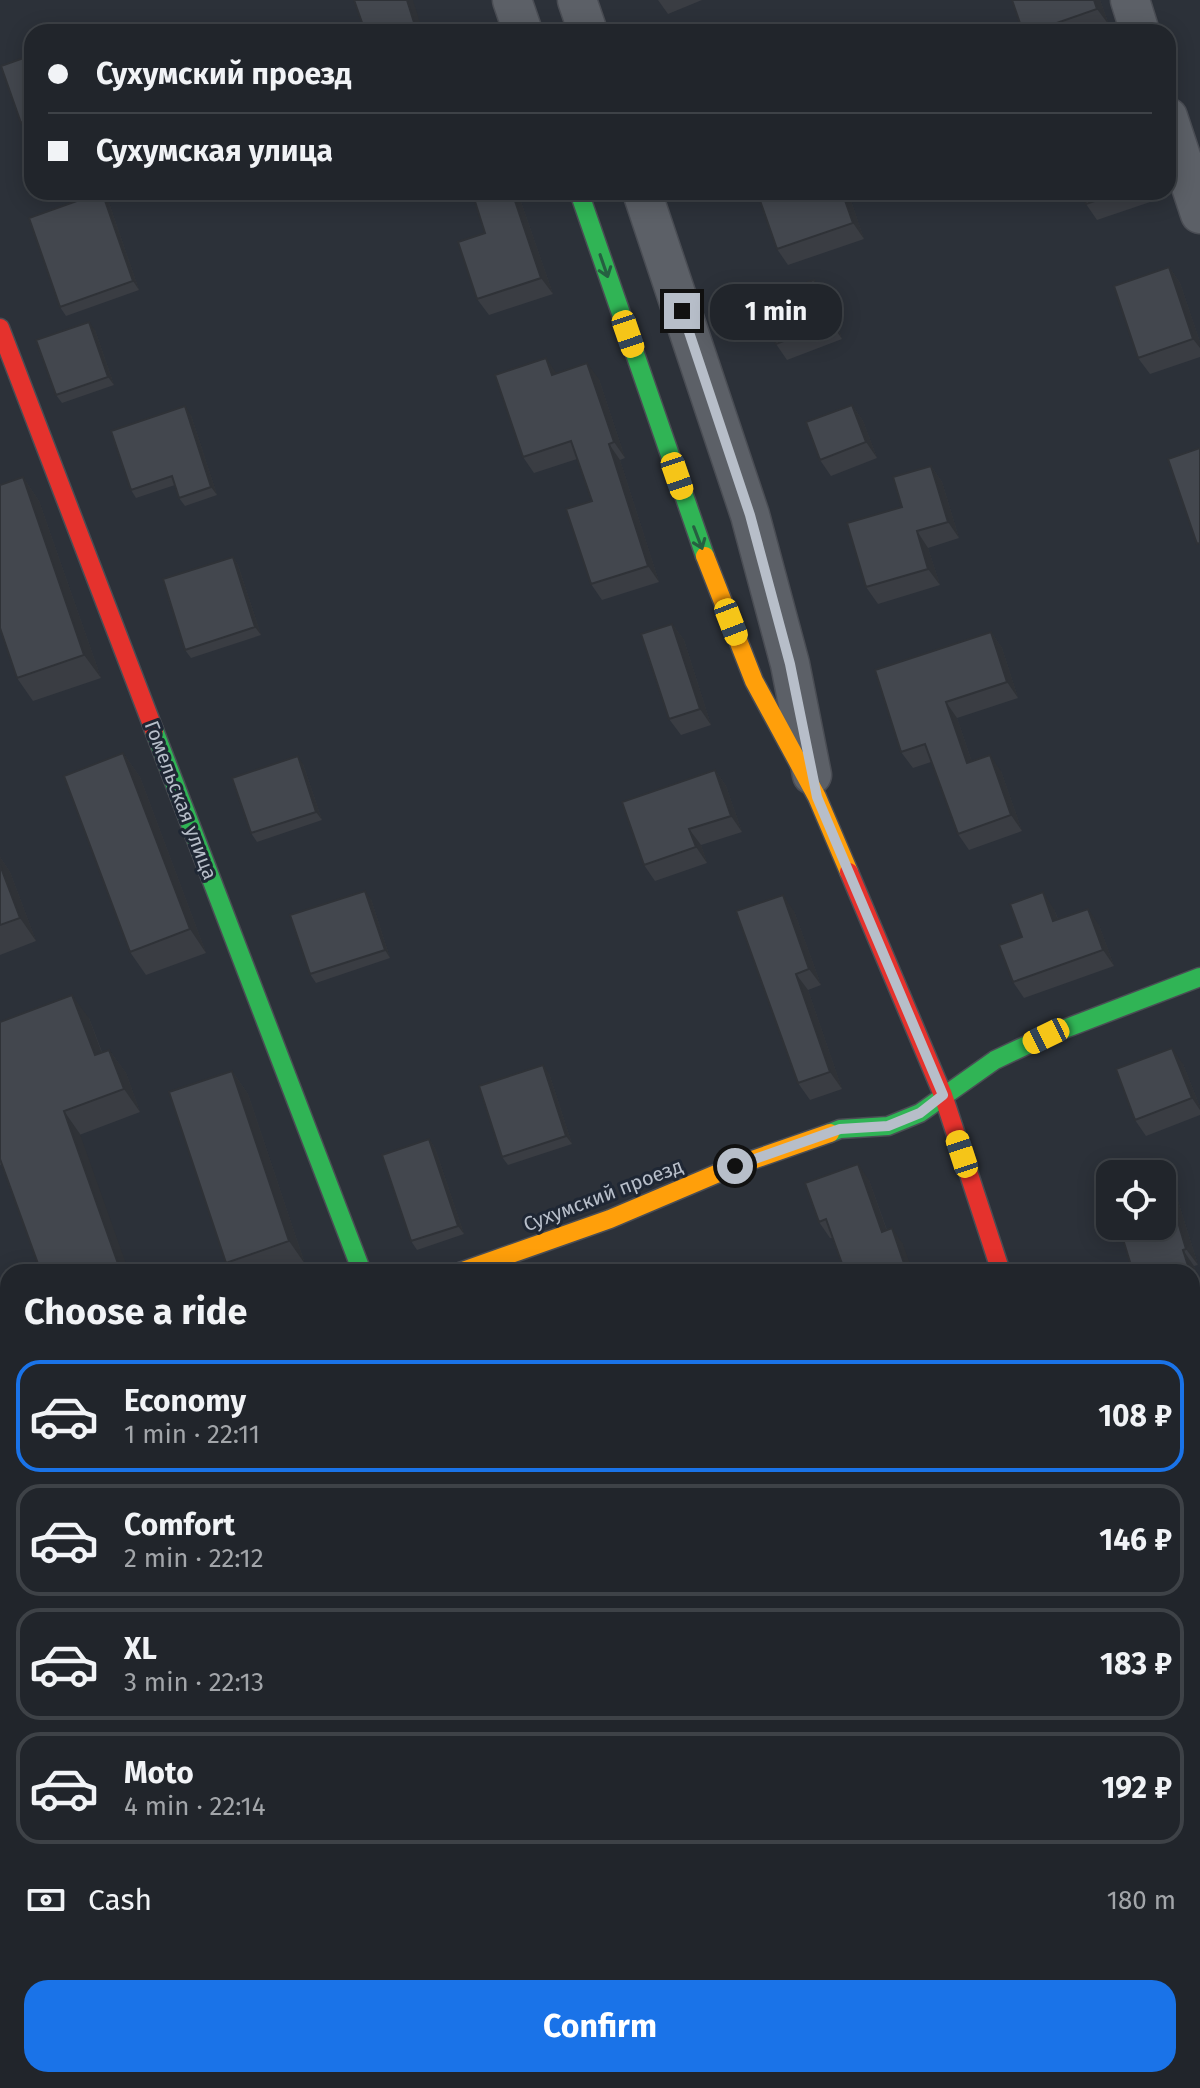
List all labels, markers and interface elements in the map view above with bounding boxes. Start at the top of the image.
text: Сухумский проезд [96,56,352,92]
text: Сухумская улица [96,133,333,169]
one-way arrow [598,253,613,278]
callout: 1 min [710,283,842,339]
route end [664,293,700,329]
text: 1 min [745,296,807,327]
car [609,307,647,361]
car [658,449,696,503]
one-way arrow [692,525,706,550]
car [711,595,751,649]
street label: Гомельская улица [140,717,222,883]
car [1019,1015,1073,1057]
car [943,1127,981,1181]
route start [717,1148,753,1184]
street label: Сухумский проезд [520,1154,686,1236]
map controls [1096,1160,1176,1240]
button: locate [1096,1160,1176,1240]
text: Choose a ride [24,1290,247,1334]
icon: car [28,1380,100,1452]
text: Economy [124,1383,246,1419]
text: 108 ₽ [1098,1398,1172,1434]
text: 1 min · 22:11 [124,1419,260,1450]
icon: car [28,1504,100,1576]
text: Comfort [124,1507,235,1543]
text: 146 ₽ [1099,1522,1172,1558]
text: 2 min · 22:12 [124,1543,264,1574]
icon: car [28,1628,100,1700]
text: XL [124,1631,157,1667]
text: 183 ₽ [1100,1646,1172,1682]
text: 3 min · 22:13 [124,1667,264,1698]
icon: car [28,1752,100,1824]
text: Moto [124,1755,194,1791]
text: 192 ₽ [1101,1770,1172,1806]
text: 4 min · 22:14 [124,1791,266,1822]
icon: cash [24,1878,68,1922]
text: Cash [88,1882,152,1918]
text: 180 m [1107,1885,1176,1916]
button: Confirm [24,1980,1176,2072]

